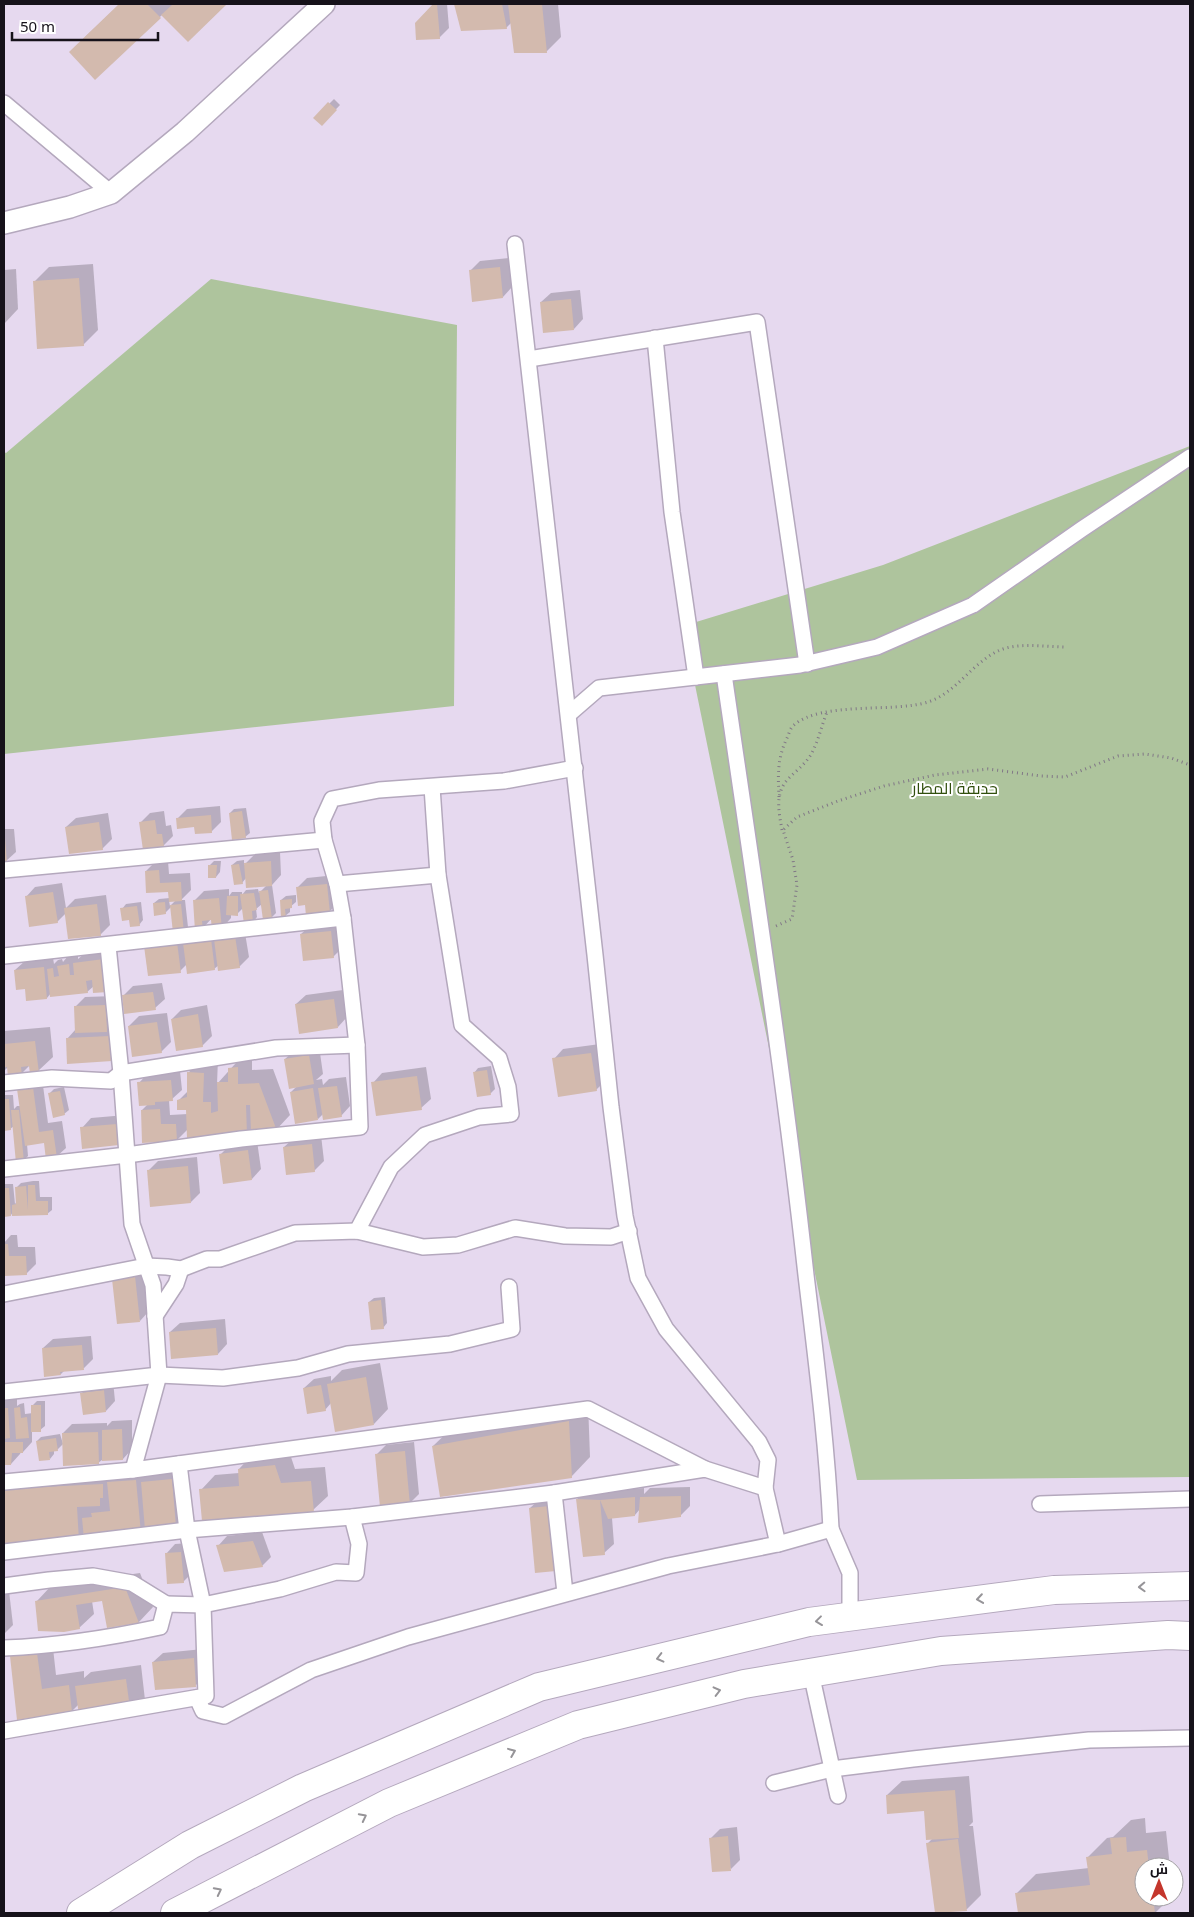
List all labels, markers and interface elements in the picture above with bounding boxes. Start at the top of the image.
scale bar [12,10,159,42]
text: 50 m [20,16,55,36]
park label: حديقة المطار [911,777,998,799]
one-way arrow [1137,1582,1145,1592]
one-way arrow [975,1593,983,1604]
one-way arrow [814,1615,823,1625]
one-way arrow [656,1652,665,1663]
one-way arrow [713,1686,722,1697]
one-way arrow [507,1748,516,1759]
one-way arrow [357,1813,366,1823]
north arrow [1134,1857,1184,1907]
text: ش [1150,1859,1168,1878]
one-way arrow [213,1887,222,1897]

